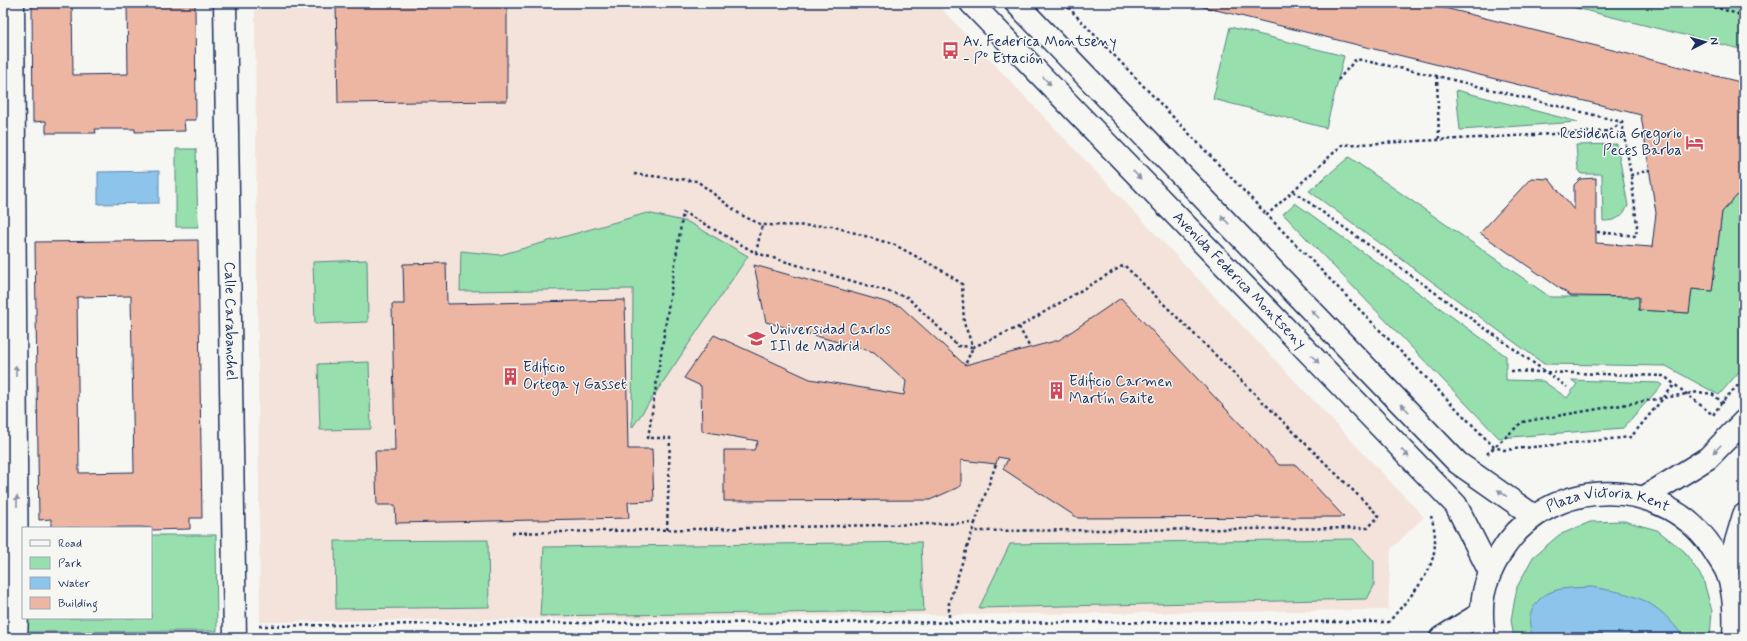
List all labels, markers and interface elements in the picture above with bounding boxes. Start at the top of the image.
north arrow [1685,22,1725,62]
place label: Av. Federica Montseny - Pº Estación [963,32,1117,69]
text: N [1707,37,1721,45]
bus stop icon: Av. Federica Montseny - Pº Estación [940,41,960,61]
one-way arrow [1042,76,1052,86]
place label: Residencia Gregorio Peces Barba [1560,124,1682,161]
hotel icon: Residencia Gregorio Peces Barba [1685,133,1705,153]
one-way arrow [1132,170,1142,180]
street label: Avenida Federica Montseny [1168,207,1310,354]
one-way arrow [1220,215,1230,225]
street label: Calle Carabanchel [219,261,241,380]
one-way arrow [1310,309,1320,319]
place label: Universidad Carlos III de Madrid [770,320,891,357]
school or university icon: Universidad Carlos III de Madrid [747,329,767,349]
one-way arrow [1310,354,1320,364]
place label: Edificio Ortega y Gasset [523,358,627,396]
one-way arrow [13,364,19,377]
building icon: Edificio Ortega y Gasset [500,367,520,387]
place label: Edificio Carmen Martín Gaite [1069,372,1172,409]
building icon: Edificio Carmen Martín Gaite [1046,381,1066,401]
one-way arrow [1400,403,1410,413]
one-way arrow [1712,444,1722,454]
one-way arrow [1400,448,1410,458]
text: Plaza Victoria Kent [1543,483,1673,517]
one-way arrow [1497,489,1507,497]
one-way arrow [14,494,20,507]
street label: Plaza Victoria Kent [1545,503,1671,521]
legend [22,527,152,619]
text: Road [58,536,82,552]
text: Park [58,556,82,572]
text: Water [58,576,90,592]
text: Building [58,596,98,613]

